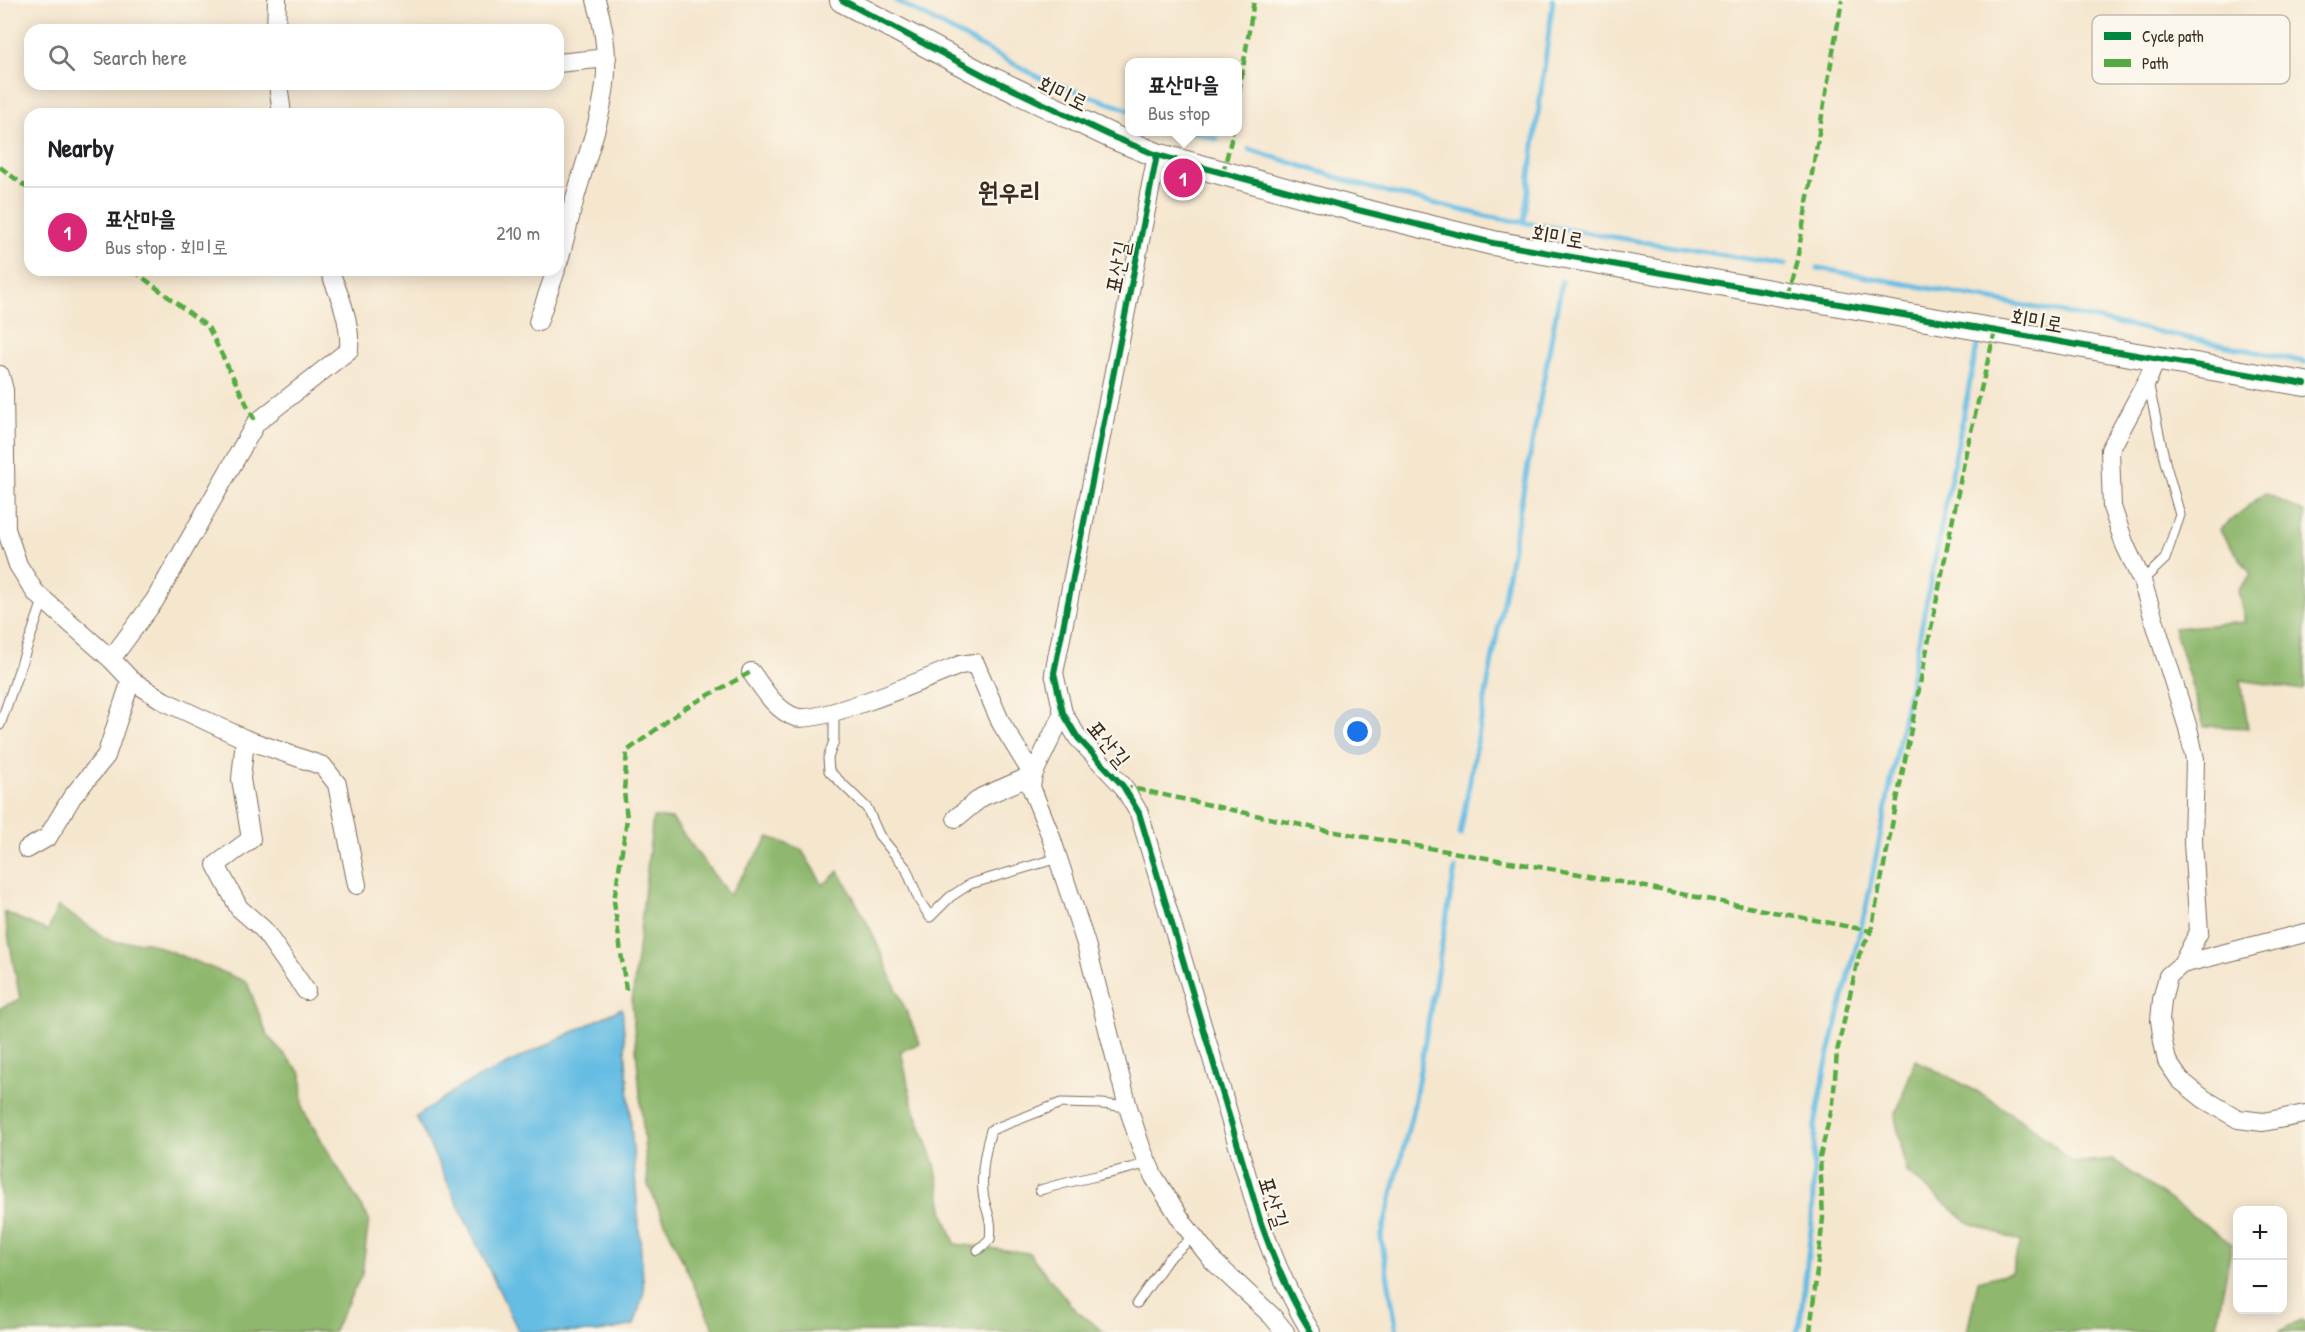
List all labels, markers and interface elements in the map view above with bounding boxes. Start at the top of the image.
legend [2092,15,2290,84]
search box [24,24,564,90]
text: Cycle path [2142,25,2204,47]
icon: search [45,41,78,74]
text: Search here [93,42,187,72]
text: Path [2142,52,2168,74]
popup [1125,58,1242,136]
street label: 회미로 [1033,68,1093,118]
text: 표산마을 [1148,69,1219,99]
text: Bus stop [1148,99,1210,126]
text: Nearby [48,130,114,165]
pin: 1 [1164,156,1202,201]
district label: 원우리 [978,174,1040,209]
text: 표산마을 [105,203,176,233]
street label: 회미로 [1529,217,1587,255]
text: 1 [64,219,71,246]
text: 210 m [496,219,540,246]
text: Bus stop · 회미로 [105,233,228,260]
street label: 표산길 [1097,238,1137,296]
street label: 회미로 [2008,301,2066,339]
street label: 표산길 [1080,713,1138,773]
your location [1343,717,1372,746]
street label: 표산길 [1252,1172,1297,1232]
map controls [2233,1206,2287,1314]
button: + [2233,1206,2287,1260]
button: − [2233,1260,2287,1314]

